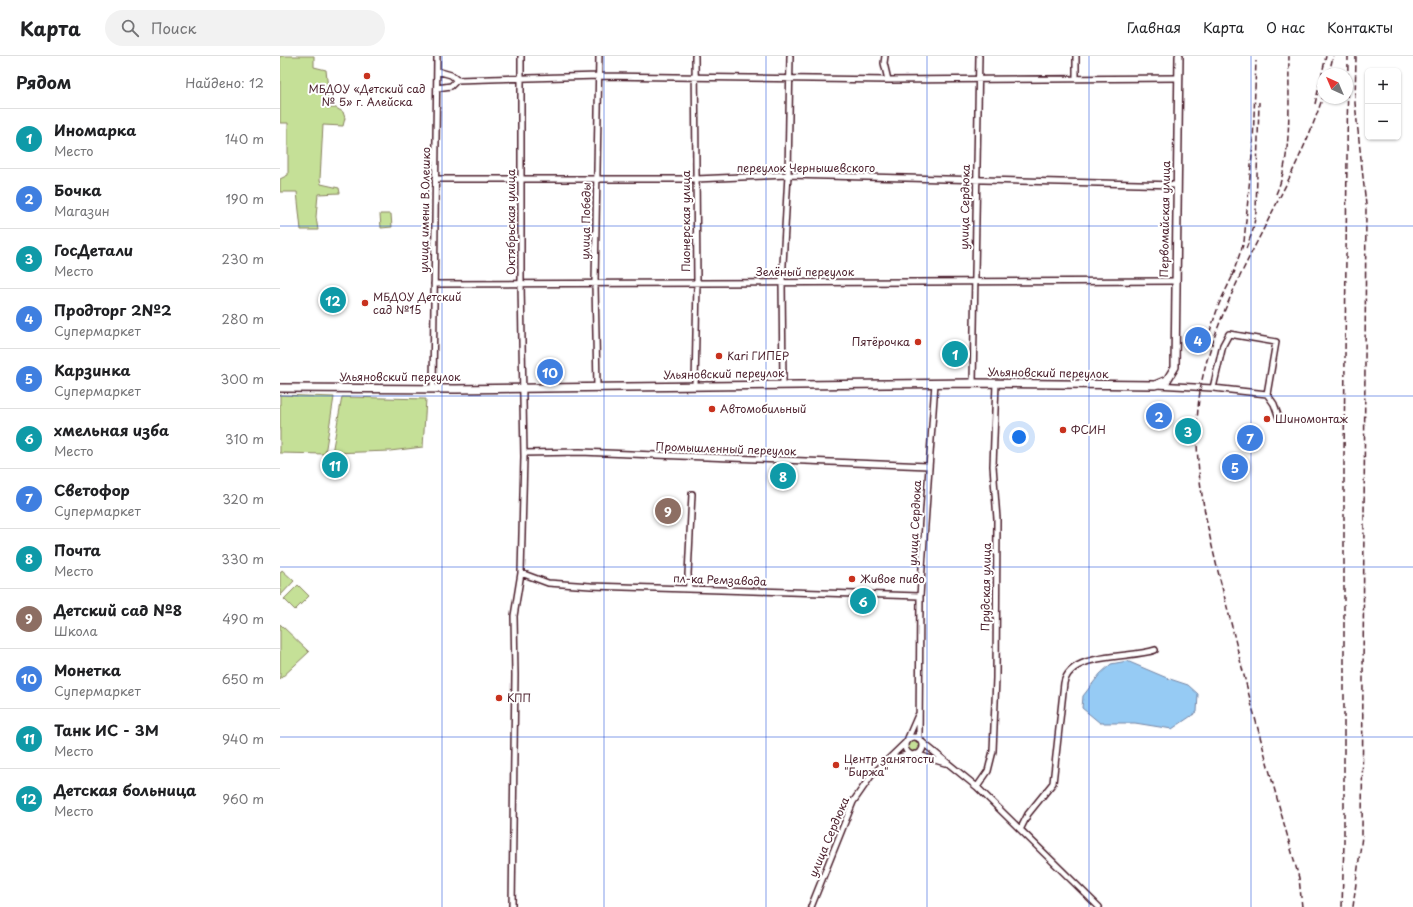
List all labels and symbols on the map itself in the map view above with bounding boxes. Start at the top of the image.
north arrow [1317,68,1353,104]
marker: МБДОУ «Детский сад № 5» г. Алейска [362,71,372,81]
place label: МБДОУ «Детский сад № 5» г. Алейска [308,80,426,110]
street label: улица имени В.Олешко [415,147,434,273]
street label: переулок Чернышевского [737,159,875,176]
street label: Первомайская улица [1155,160,1174,277]
street label: улица Сердюка [955,164,974,250]
street label: Октябрьская улица [502,169,519,275]
street label: Пионерская улица [677,170,694,272]
street label: улица Победы [576,182,595,260]
street label: Зелёный переулок [756,263,855,280]
pin: 12 [320,285,346,315]
place label: МБДОУ Детский сад №15 [373,288,462,318]
marker: МБДОУ Детский сад №15 [360,298,370,308]
pin: 4 [1185,325,1211,355]
place label: Пятёрочка [852,333,910,350]
marker: Пятёрочка [913,337,923,347]
pin: 1 [942,339,968,369]
place label: Kari ГИПЕР [727,347,789,364]
marker: Kari ГИПЕР [714,351,724,361]
pin: 10 [537,357,563,387]
street label: Ульяновский переулок [987,363,1109,382]
street label: Ульяновский переулок [663,364,785,383]
street label: Ульяновский переулок [339,368,461,385]
place label: Автомобильный [720,400,806,417]
pin: 2 [1146,401,1172,431]
marker: Автомобильный [707,404,717,414]
place label: Шиномонтаж [1275,410,1348,427]
marker: Шиномонтаж [1262,414,1272,424]
pin: 3 [1175,416,1201,446]
place label: ФСИН [1071,421,1106,438]
pin: 7 [1237,423,1263,453]
marker: ФСИН [1058,425,1068,435]
your location [1009,427,1029,447]
street label: Промышленный переулок [655,438,797,459]
pin: 11 [322,450,348,480]
pin: 5 [1222,452,1248,482]
pin: 8 [770,461,796,491]
street label: улица Сердюка [904,480,925,566]
pin: 9 [655,496,681,526]
street label: Прудская улица [976,543,995,631]
street label: пл-ка Ремзавода [673,569,767,590]
place label: Живое пиво [860,570,925,587]
marker: Живое пиво [847,574,857,584]
pin: 6 [850,586,876,616]
place label: КПП [507,689,531,706]
marker: КПП [494,693,504,703]
place label: Центр занятости "Биржа" [844,750,934,780]
marker: Центр занятости "Биржа" [831,760,841,770]
street label: улица Сердюка [804,794,853,879]

